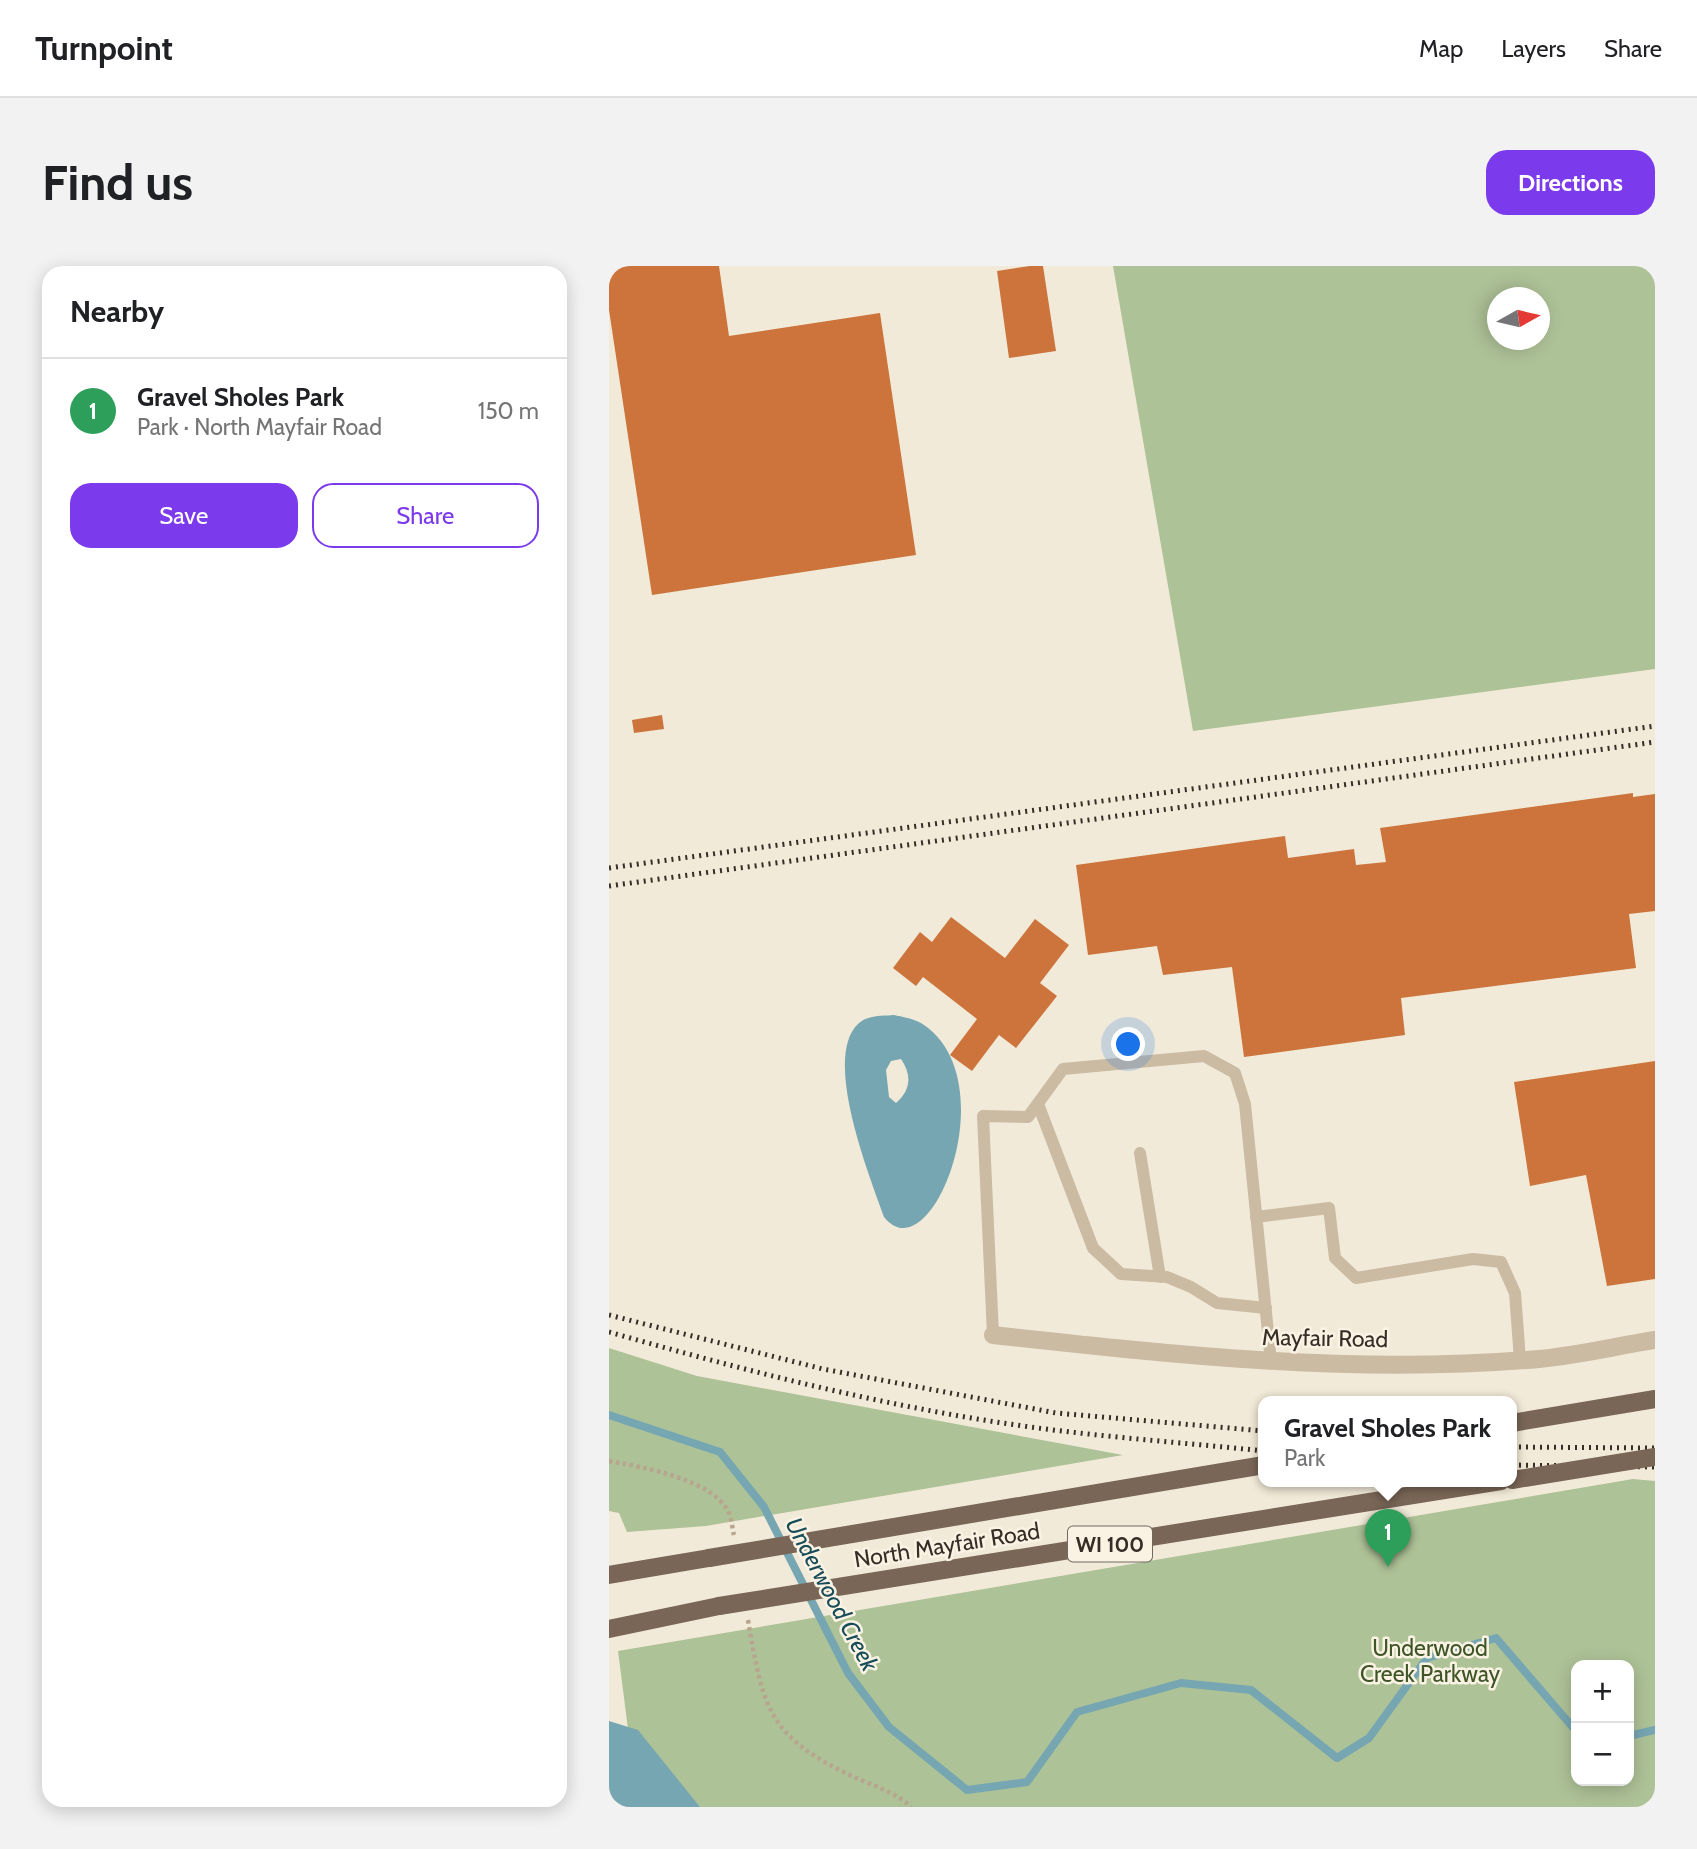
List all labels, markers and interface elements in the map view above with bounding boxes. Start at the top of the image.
text: Turnpoint [35,28,173,68]
text: Map [1419,34,1463,63]
text: Layers [1501,34,1566,63]
text: Share [1604,34,1662,63]
button: Directions [1486,150,1655,215]
text: Find us [42,153,193,212]
north arrow [1487,287,1550,350]
text: Nearby [70,293,164,330]
text: Gravel Sholes Park [137,381,344,413]
text: 1 [89,397,97,425]
text: 150 m [478,397,539,425]
text: Park · North Mayfair Road [137,413,382,441]
button: Save [70,483,298,548]
button: Share [312,483,539,548]
your location [1111,1027,1145,1061]
street label: Mayfair Road [1262,1323,1388,1353]
popup [1258,1396,1517,1487]
text: Gravel Sholes Park [1284,1412,1491,1444]
text: Park [1284,1444,1325,1472]
pin: 1 [1365,1509,1411,1567]
water label: Underwood Creek [779,1512,885,1676]
street label: North Mayfair Road [852,1516,1042,1574]
road number: WI 100 [1068,1526,1152,1562]
park label: Underwood Creek Parkway [1360,1634,1500,1688]
map controls [1571,1660,1634,1786]
button: + [1571,1660,1634,1723]
button: − [1571,1723,1634,1786]

